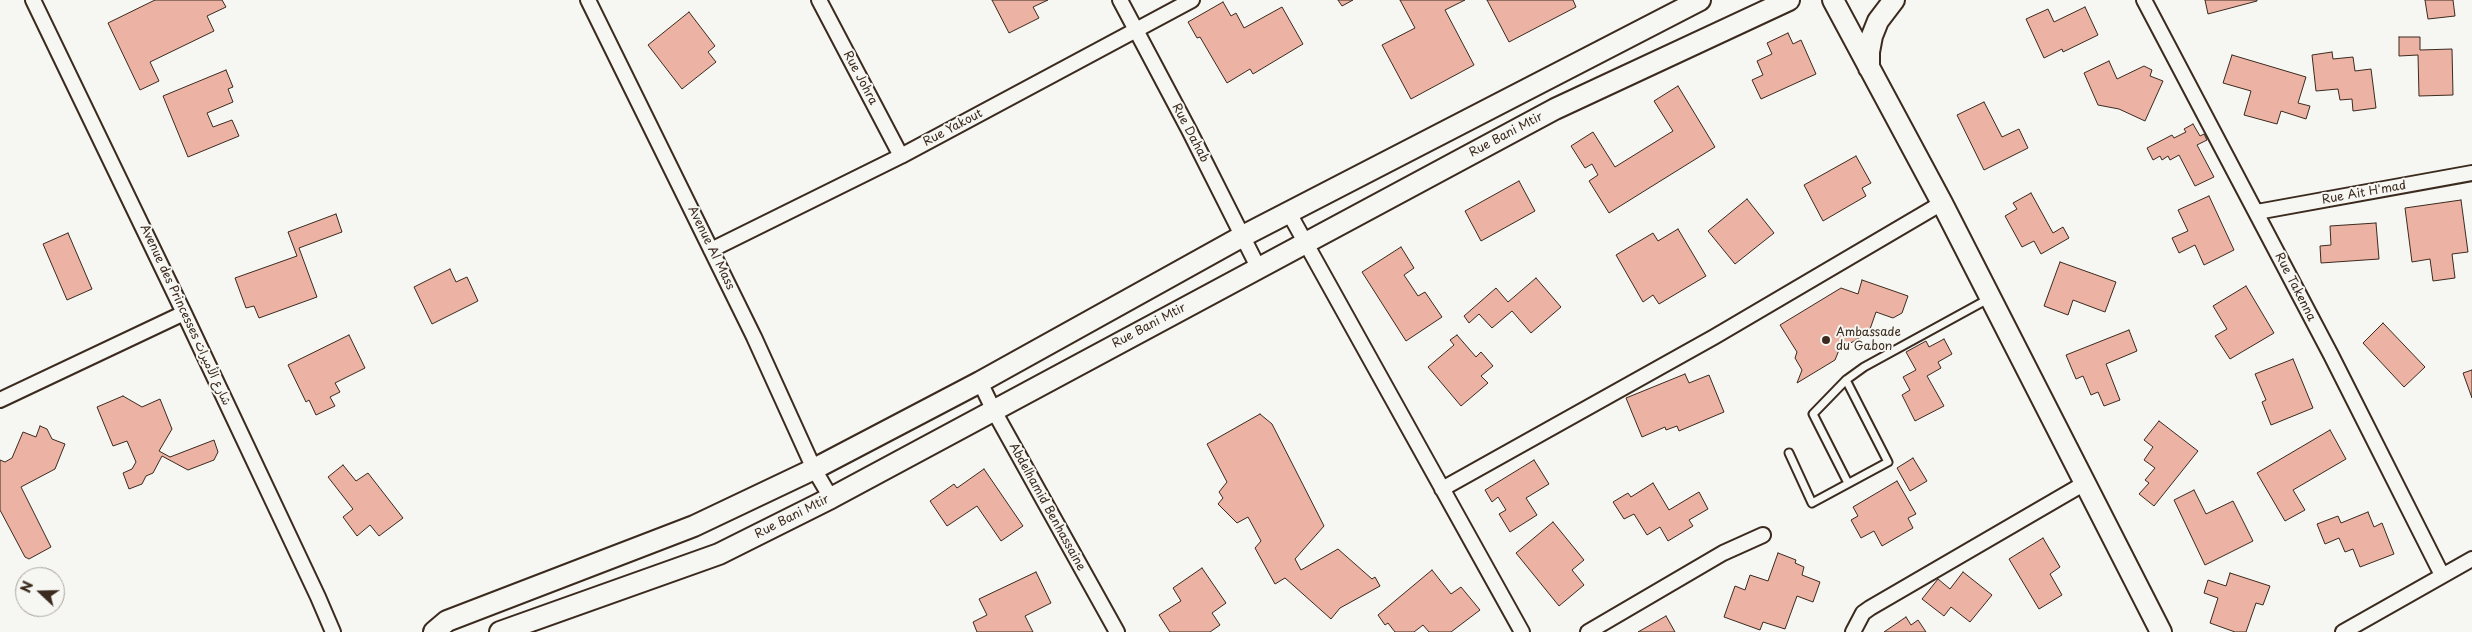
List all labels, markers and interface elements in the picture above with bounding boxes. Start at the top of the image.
street label: Rue Johra [840,48,880,108]
street label: Rue Dahab [1168,101,1212,165]
street label: Rue Yakout [921,106,985,150]
street label: Rue Bani Mtir [1467,110,1545,160]
street label: Rue Ait H'mad [2321,179,2407,207]
street label: Avenue Al Mass [685,204,737,292]
street label: Avenue des Princesses شارع الأميرات [137,222,233,408]
street label: Rue Takenna [2272,250,2318,324]
street label: Rue Bani Mtir [1110,301,1188,351]
place label: Ambassade du Gabon [1836,326,1901,354]
marker: Ambassade du Gabon [1820,334,1832,346]
street label: Abdelhamid Benhassaine [1006,441,1088,573]
street label: Rue Bani Mtir [753,492,831,542]
north arrow [15,567,65,617]
text: N [15,578,38,596]

